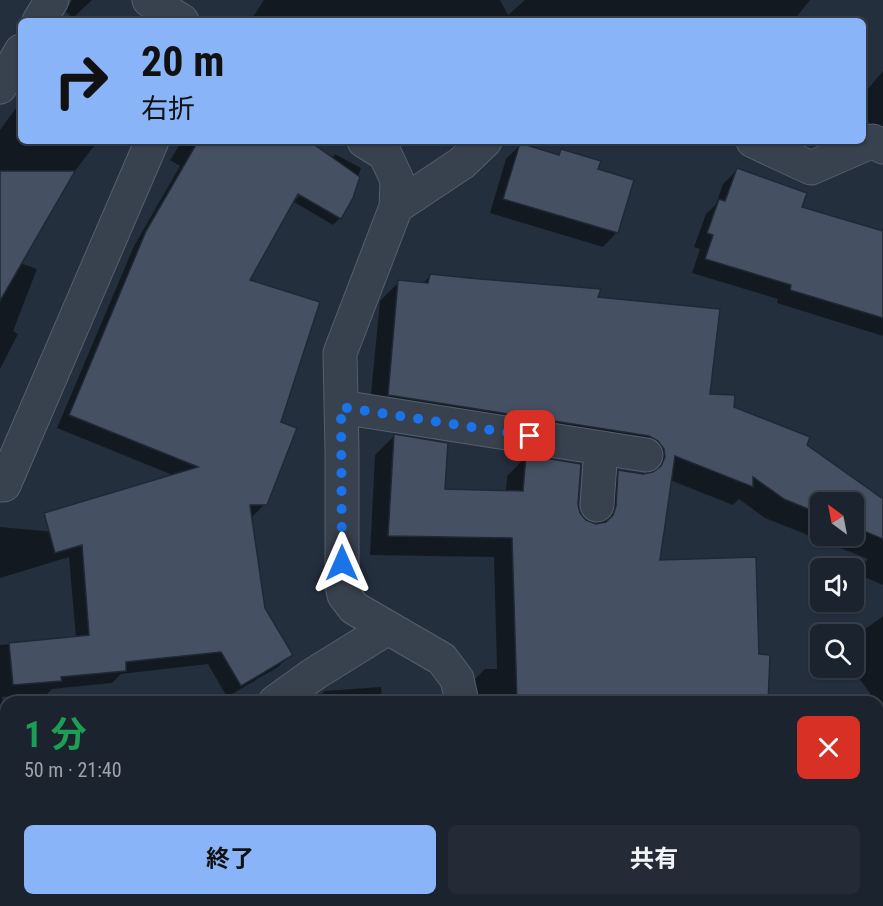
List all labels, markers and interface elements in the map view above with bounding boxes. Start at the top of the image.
text: 20 m [141,37,224,86]
icon: right [42,42,120,120]
text: 右折 [141,93,195,125]
pin [504,410,555,461]
icon: arrive [513,419,546,452]
north arrow [810,492,864,546]
map controls [810,492,864,678]
position arrow [310,531,374,595]
button: sound [810,558,864,612]
button: search [810,624,864,678]
text: 1 分 [24,714,87,756]
button: close [797,716,860,779]
text: 50 m · 21:40 [24,758,122,782]
button: 終了 [24,825,436,894]
button: 共有 [448,825,860,894]

